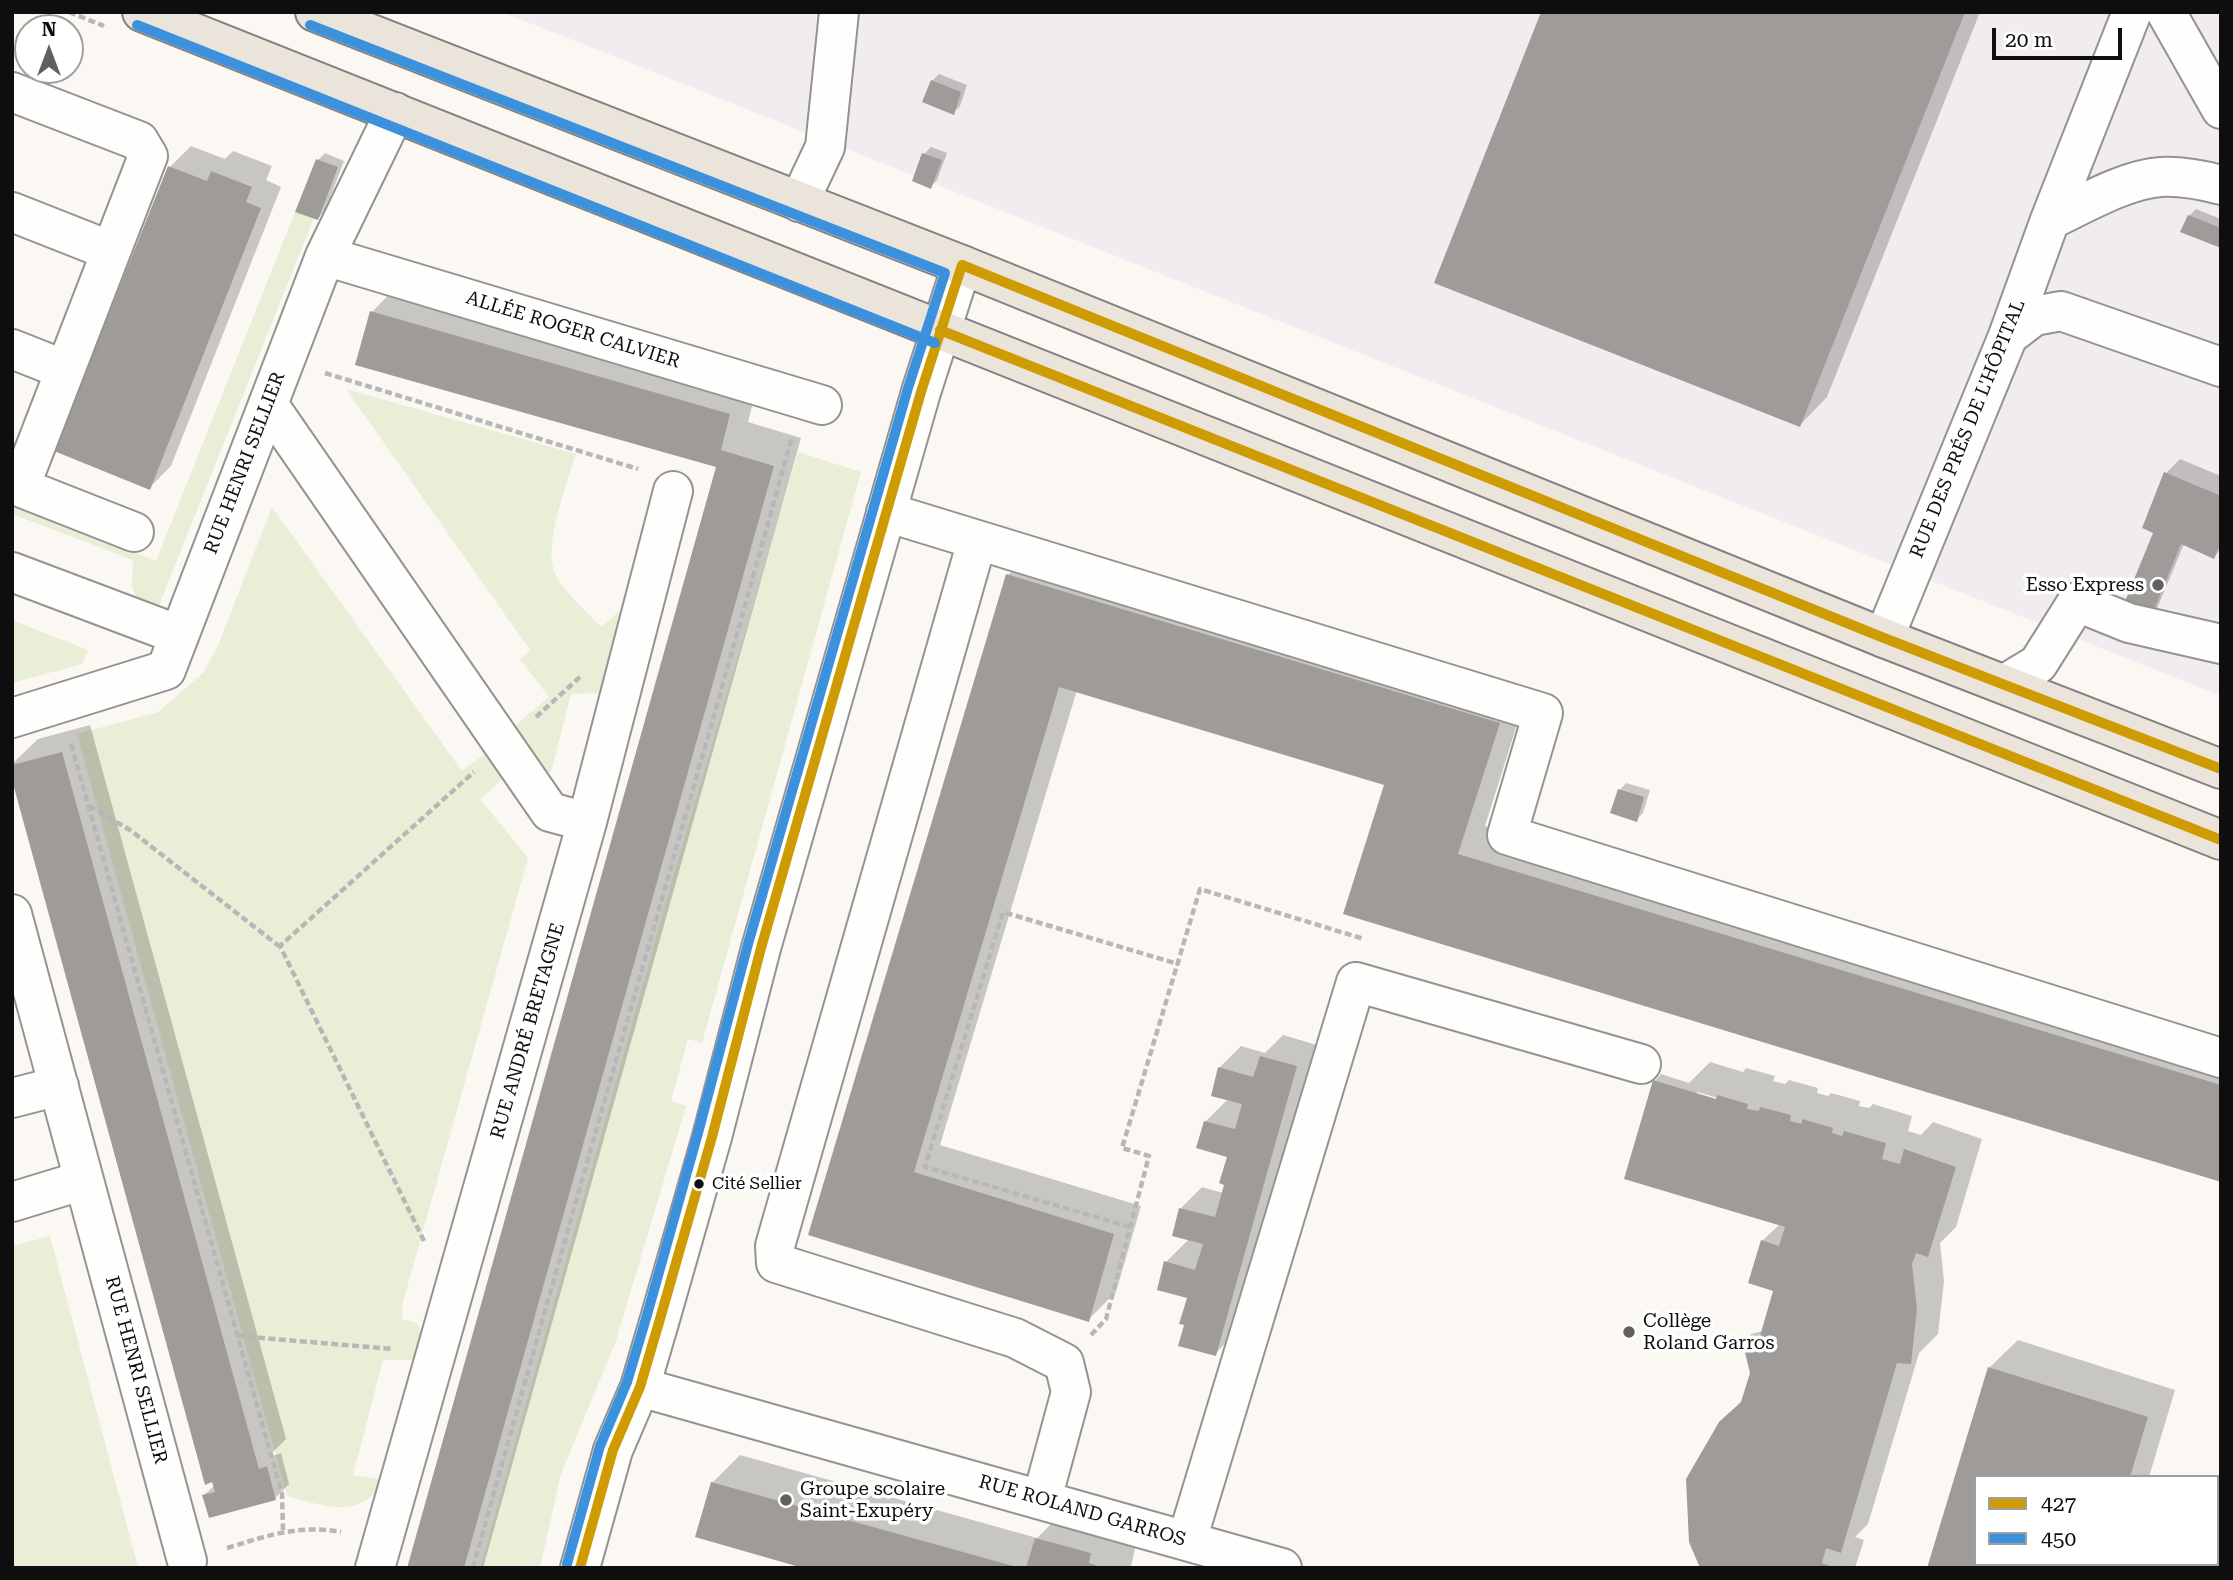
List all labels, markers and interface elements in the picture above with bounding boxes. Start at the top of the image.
north arrow [14,14,84,84]
scale bar [1995,14,2124,58]
text: N [42,18,56,41]
text: 20 m [2005,28,2053,52]
street label: ALLÉE ROGER CALVIER [463,287,683,373]
street label: RUE DES PRÉS DE L'HÔPITAL [1906,297,2030,561]
street label: RUE HENRI SELLIER [200,369,290,557]
place label: Esso Express [2026,574,2144,596]
marker: Esso Express [2150,577,2166,593]
street label: RUE ANDRÉ BRETAGNE [486,920,570,1142]
place label: Cité Sellier [712,1174,802,1194]
marker: Cité Sellier [692,1177,706,1191]
street label: RUE HENRI SELLIER [100,1274,172,1466]
place label: Collège Roland Garros [1643,1310,1774,1354]
marker: Collège Roland Garros [1621,1324,1637,1340]
street label: RUE ROLAND GARROS [976,1470,1188,1552]
legend [1974,1475,2219,1566]
place label: Groupe scolaire Saint-Exupéry [800,1478,945,1522]
marker: Groupe scolaire Saint-Exupéry [778,1492,794,1508]
text: 427 [2041,1492,2076,1516]
text: 450 [2041,1527,2076,1551]

